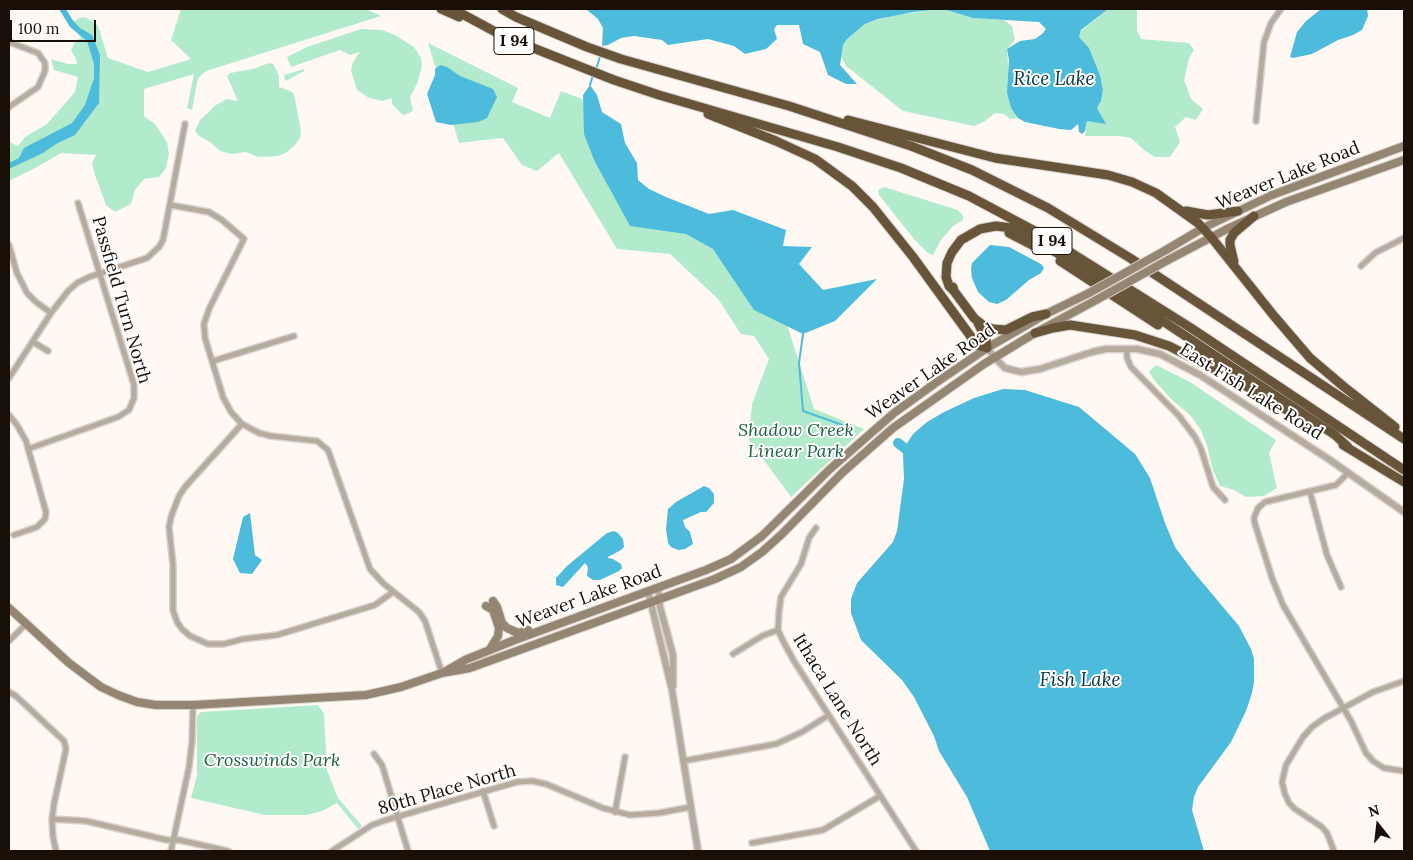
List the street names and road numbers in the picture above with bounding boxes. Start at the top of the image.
road number: I 94 [494,27,534,54]
street label: Weaver Lake Road [1213,137,1363,215]
street label: Passfield Turn North [87,214,155,386]
road number: I 94 [1032,228,1072,255]
street label: Weaver Lake Road [862,319,1000,425]
street label: East Fish Lake Road [1175,339,1327,445]
street label: Weaver Lake Road [513,561,665,633]
street label: Ithaca Lane North [788,630,886,770]
street label: 80th Place North [376,760,518,820]

